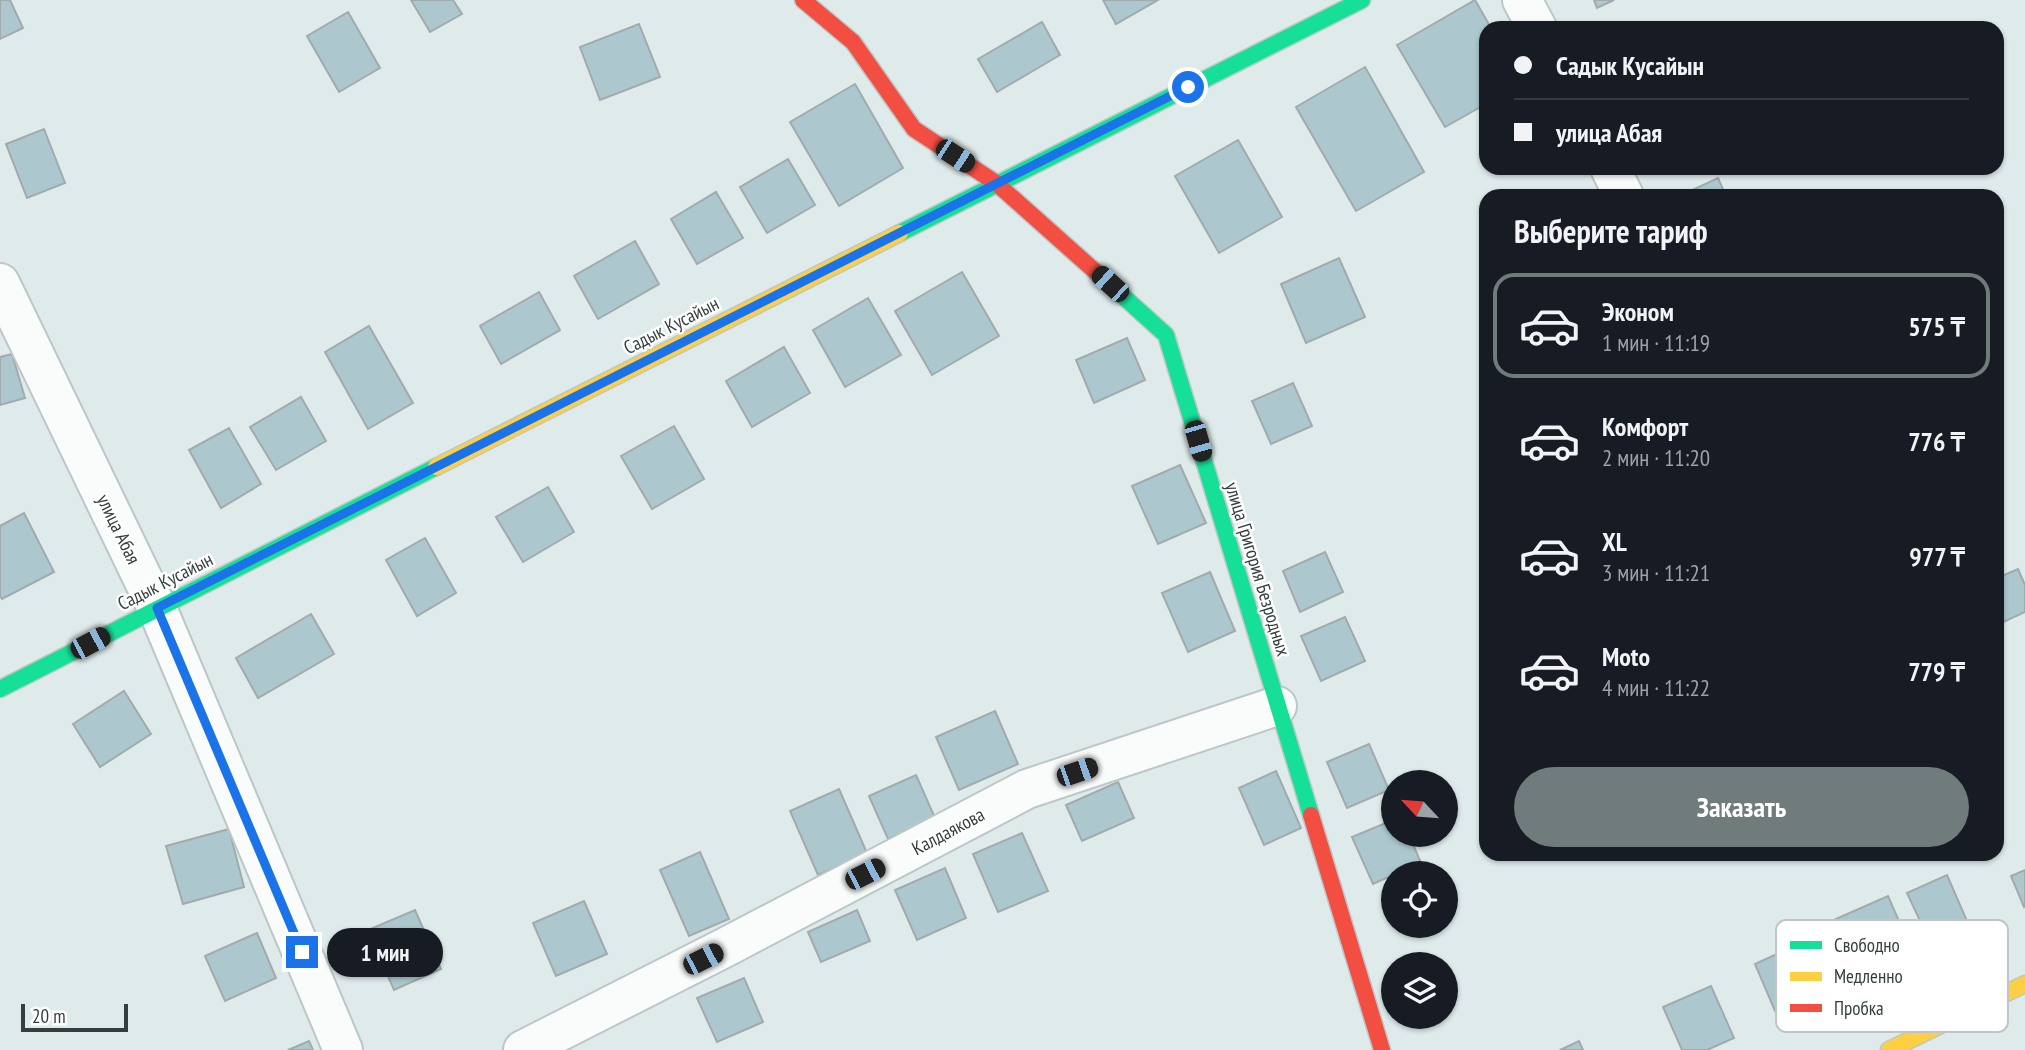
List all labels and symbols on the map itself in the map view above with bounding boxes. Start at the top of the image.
route start [1172,71,1204,103]
car [932,136,979,176]
car [1088,262,1133,306]
street label: Садык Кусайын [619,291,723,359]
car [1183,418,1214,464]
street label: улица Григория Безродных [1220,479,1296,659]
street label: улица Абая [92,490,146,568]
street label: Садык Кусайын [113,547,217,615]
car [67,624,114,662]
car [1054,755,1101,789]
north arrow [1381,770,1458,847]
street label: Калдаякова [908,802,988,860]
car [842,855,889,893]
legend [1776,920,2008,1032]
callout: 1 мин [326,928,442,976]
text: Свободно [1834,933,1900,957]
route end [286,936,318,968]
car [680,940,727,978]
text: Медленно [1834,964,1903,988]
text: Пробка [1834,996,1884,1020]
scale bar [21,1001,128,1033]

